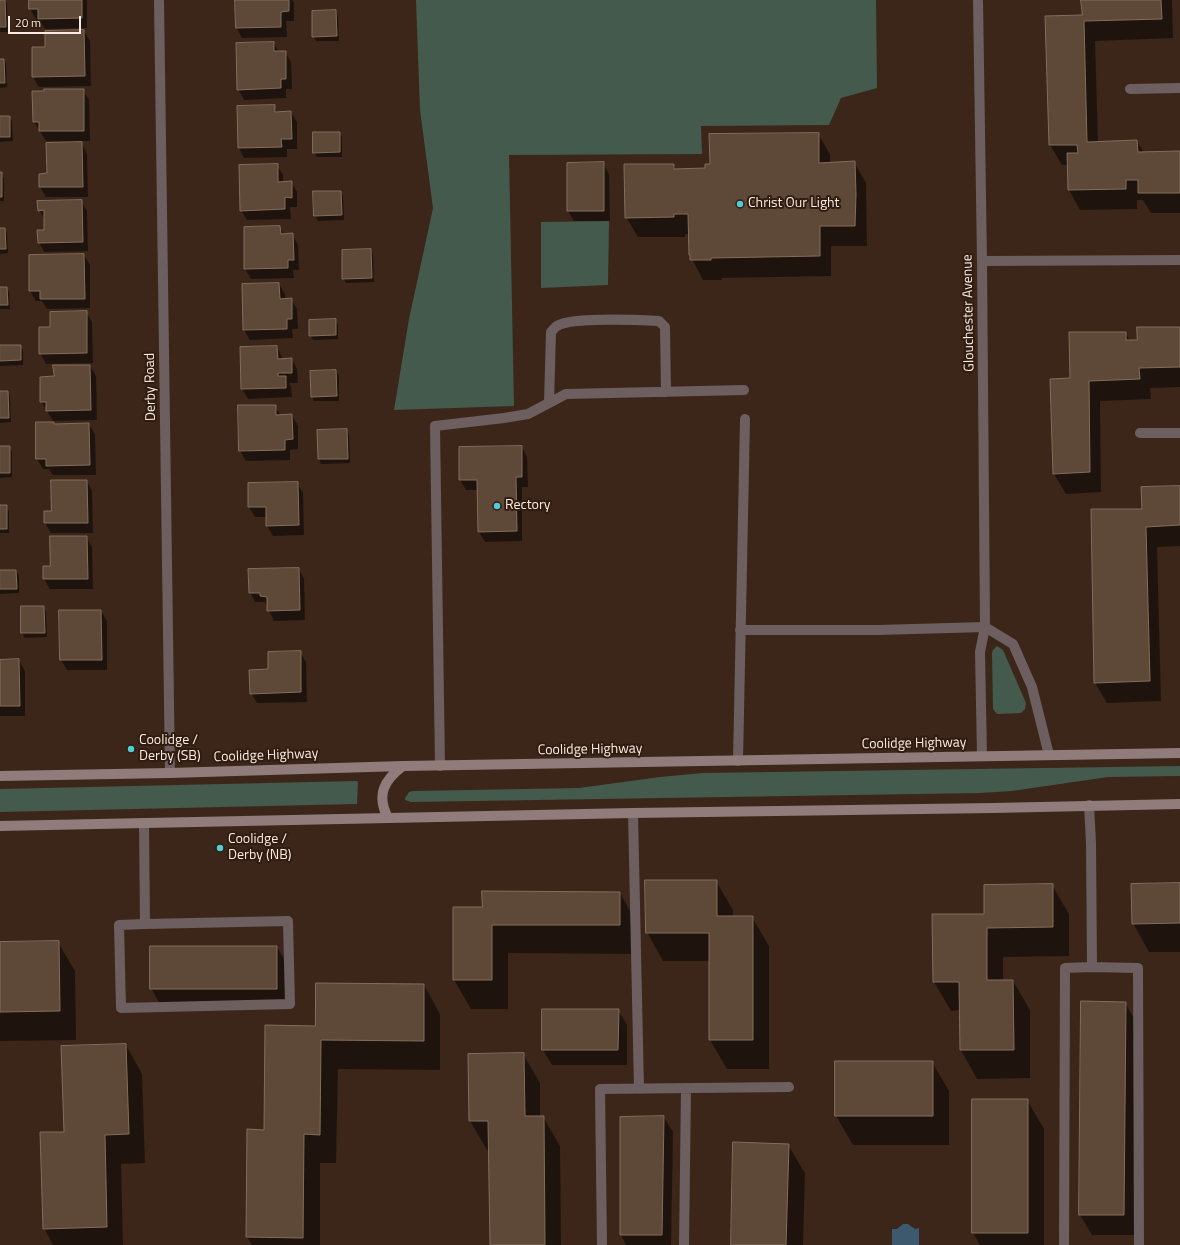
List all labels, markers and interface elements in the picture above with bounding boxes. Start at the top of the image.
scale bar [10,8,83,34]
text: 20 m [15,13,41,32]
place label: Christ Our Light [748,196,840,212]
marker: Christ Our Light [735,199,745,209]
street label: Glouchester Avenue [960,254,978,372]
street label: Derby Road [142,353,160,421]
place label: Rectory [505,498,551,514]
marker: Rectory [492,501,502,511]
place label: Coolidge / Derby (SB) [139,733,201,766]
street label: Coolidge Highway [861,735,967,753]
street label: Coolidge Highway [537,741,643,759]
marker: Coolidge / Derby (SB) [126,744,136,754]
street label: Coolidge Highway [213,746,319,766]
place label: Coolidge / Derby (NB) [228,832,292,864]
marker: Coolidge / Derby (NB) [215,843,225,853]

